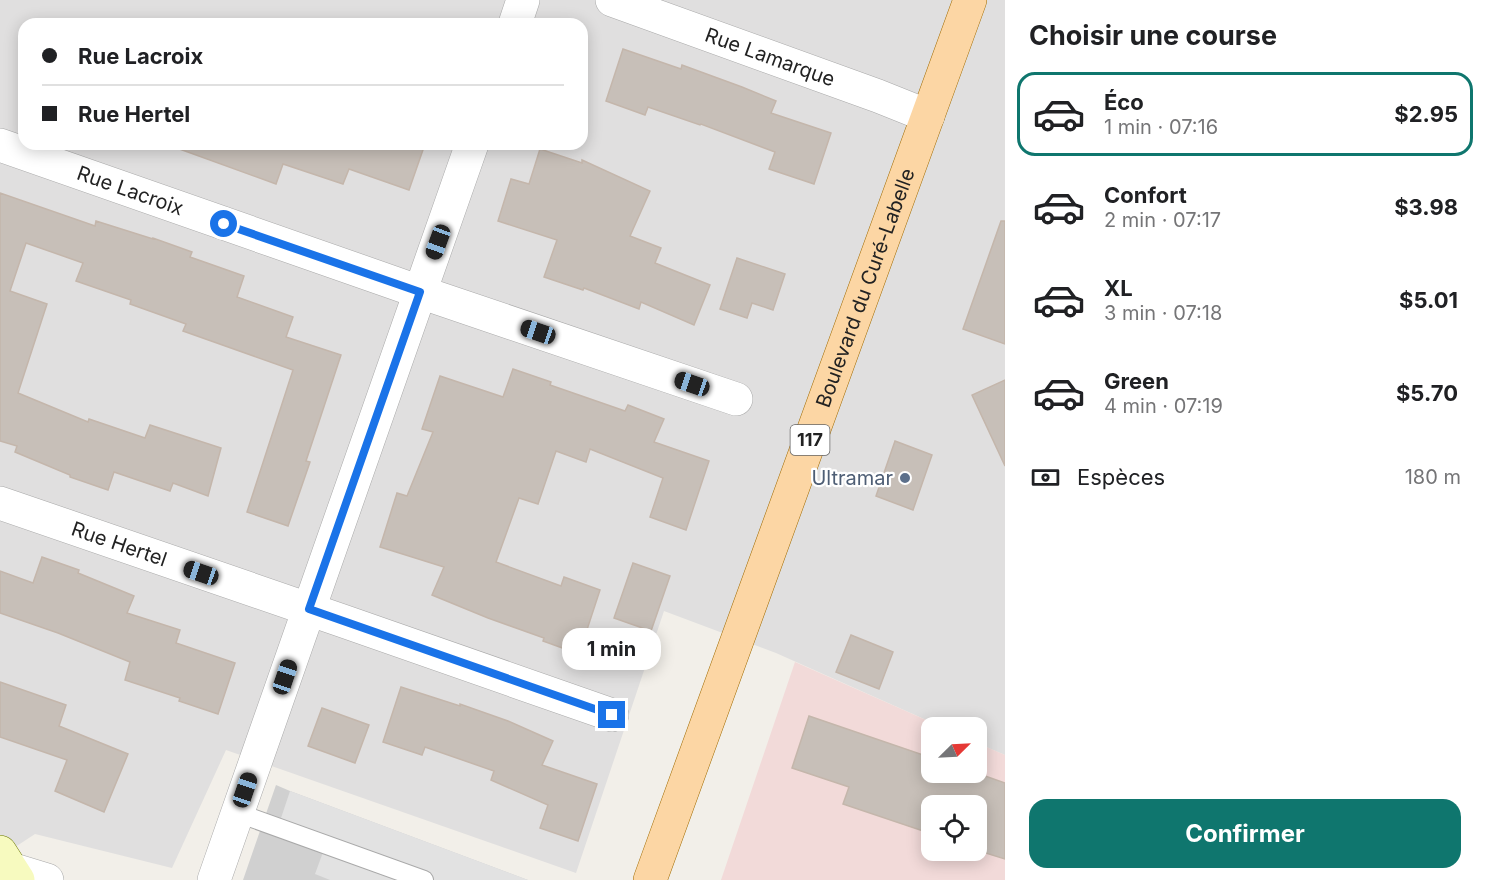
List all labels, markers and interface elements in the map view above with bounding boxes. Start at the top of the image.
text: Choisir une course [1029,19,1277,52]
street label: Rue Lamarque [702,23,838,91]
text: Rue Lacroix [78,43,203,69]
icon: car [1032,87,1086,141]
text: Éco [1104,89,1144,115]
text: Rue Hertel [78,101,190,127]
text: $2.95 [1394,101,1458,127]
text: 1 min · 07:16 [1104,115,1218,139]
street label: Rue Lacroix [74,161,187,220]
street label: Boulevard du Curé-Labelle [811,165,920,411]
icon: car [1032,180,1086,234]
text: Confort [1104,182,1187,208]
text: $3.98 [1394,194,1458,220]
text: 2 min · 07:17 [1104,208,1221,232]
route start [210,210,237,237]
car [423,222,453,262]
icon: car [1032,273,1086,327]
text: XL [1104,275,1133,301]
text: $5.01 [1399,287,1458,313]
text: 3 min · 07:18 [1104,301,1222,325]
car [518,318,558,346]
icon: car [1032,366,1086,420]
text: Green [1104,368,1169,394]
car [672,370,712,398]
text: $5.70 [1396,380,1458,406]
text: 4 min · 07:19 [1104,394,1223,418]
road number: 117 [790,425,830,455]
icon: cash [1029,461,1062,494]
text: Espèces [1077,464,1165,490]
text: 180 m [1405,465,1461,489]
place label: Ultramar [811,466,893,490]
marker: Ultramar [898,471,912,485]
street label: Rue Hertel [68,516,170,571]
car [181,559,221,587]
callout: 1 min [562,628,662,670]
text: 1 min [587,637,636,661]
car [271,657,299,697]
route end [598,701,625,728]
north arrow [921,717,987,783]
map controls [921,717,987,861]
car [231,770,259,810]
button: locate [921,795,987,861]
button: Confirmer [1029,799,1461,868]

